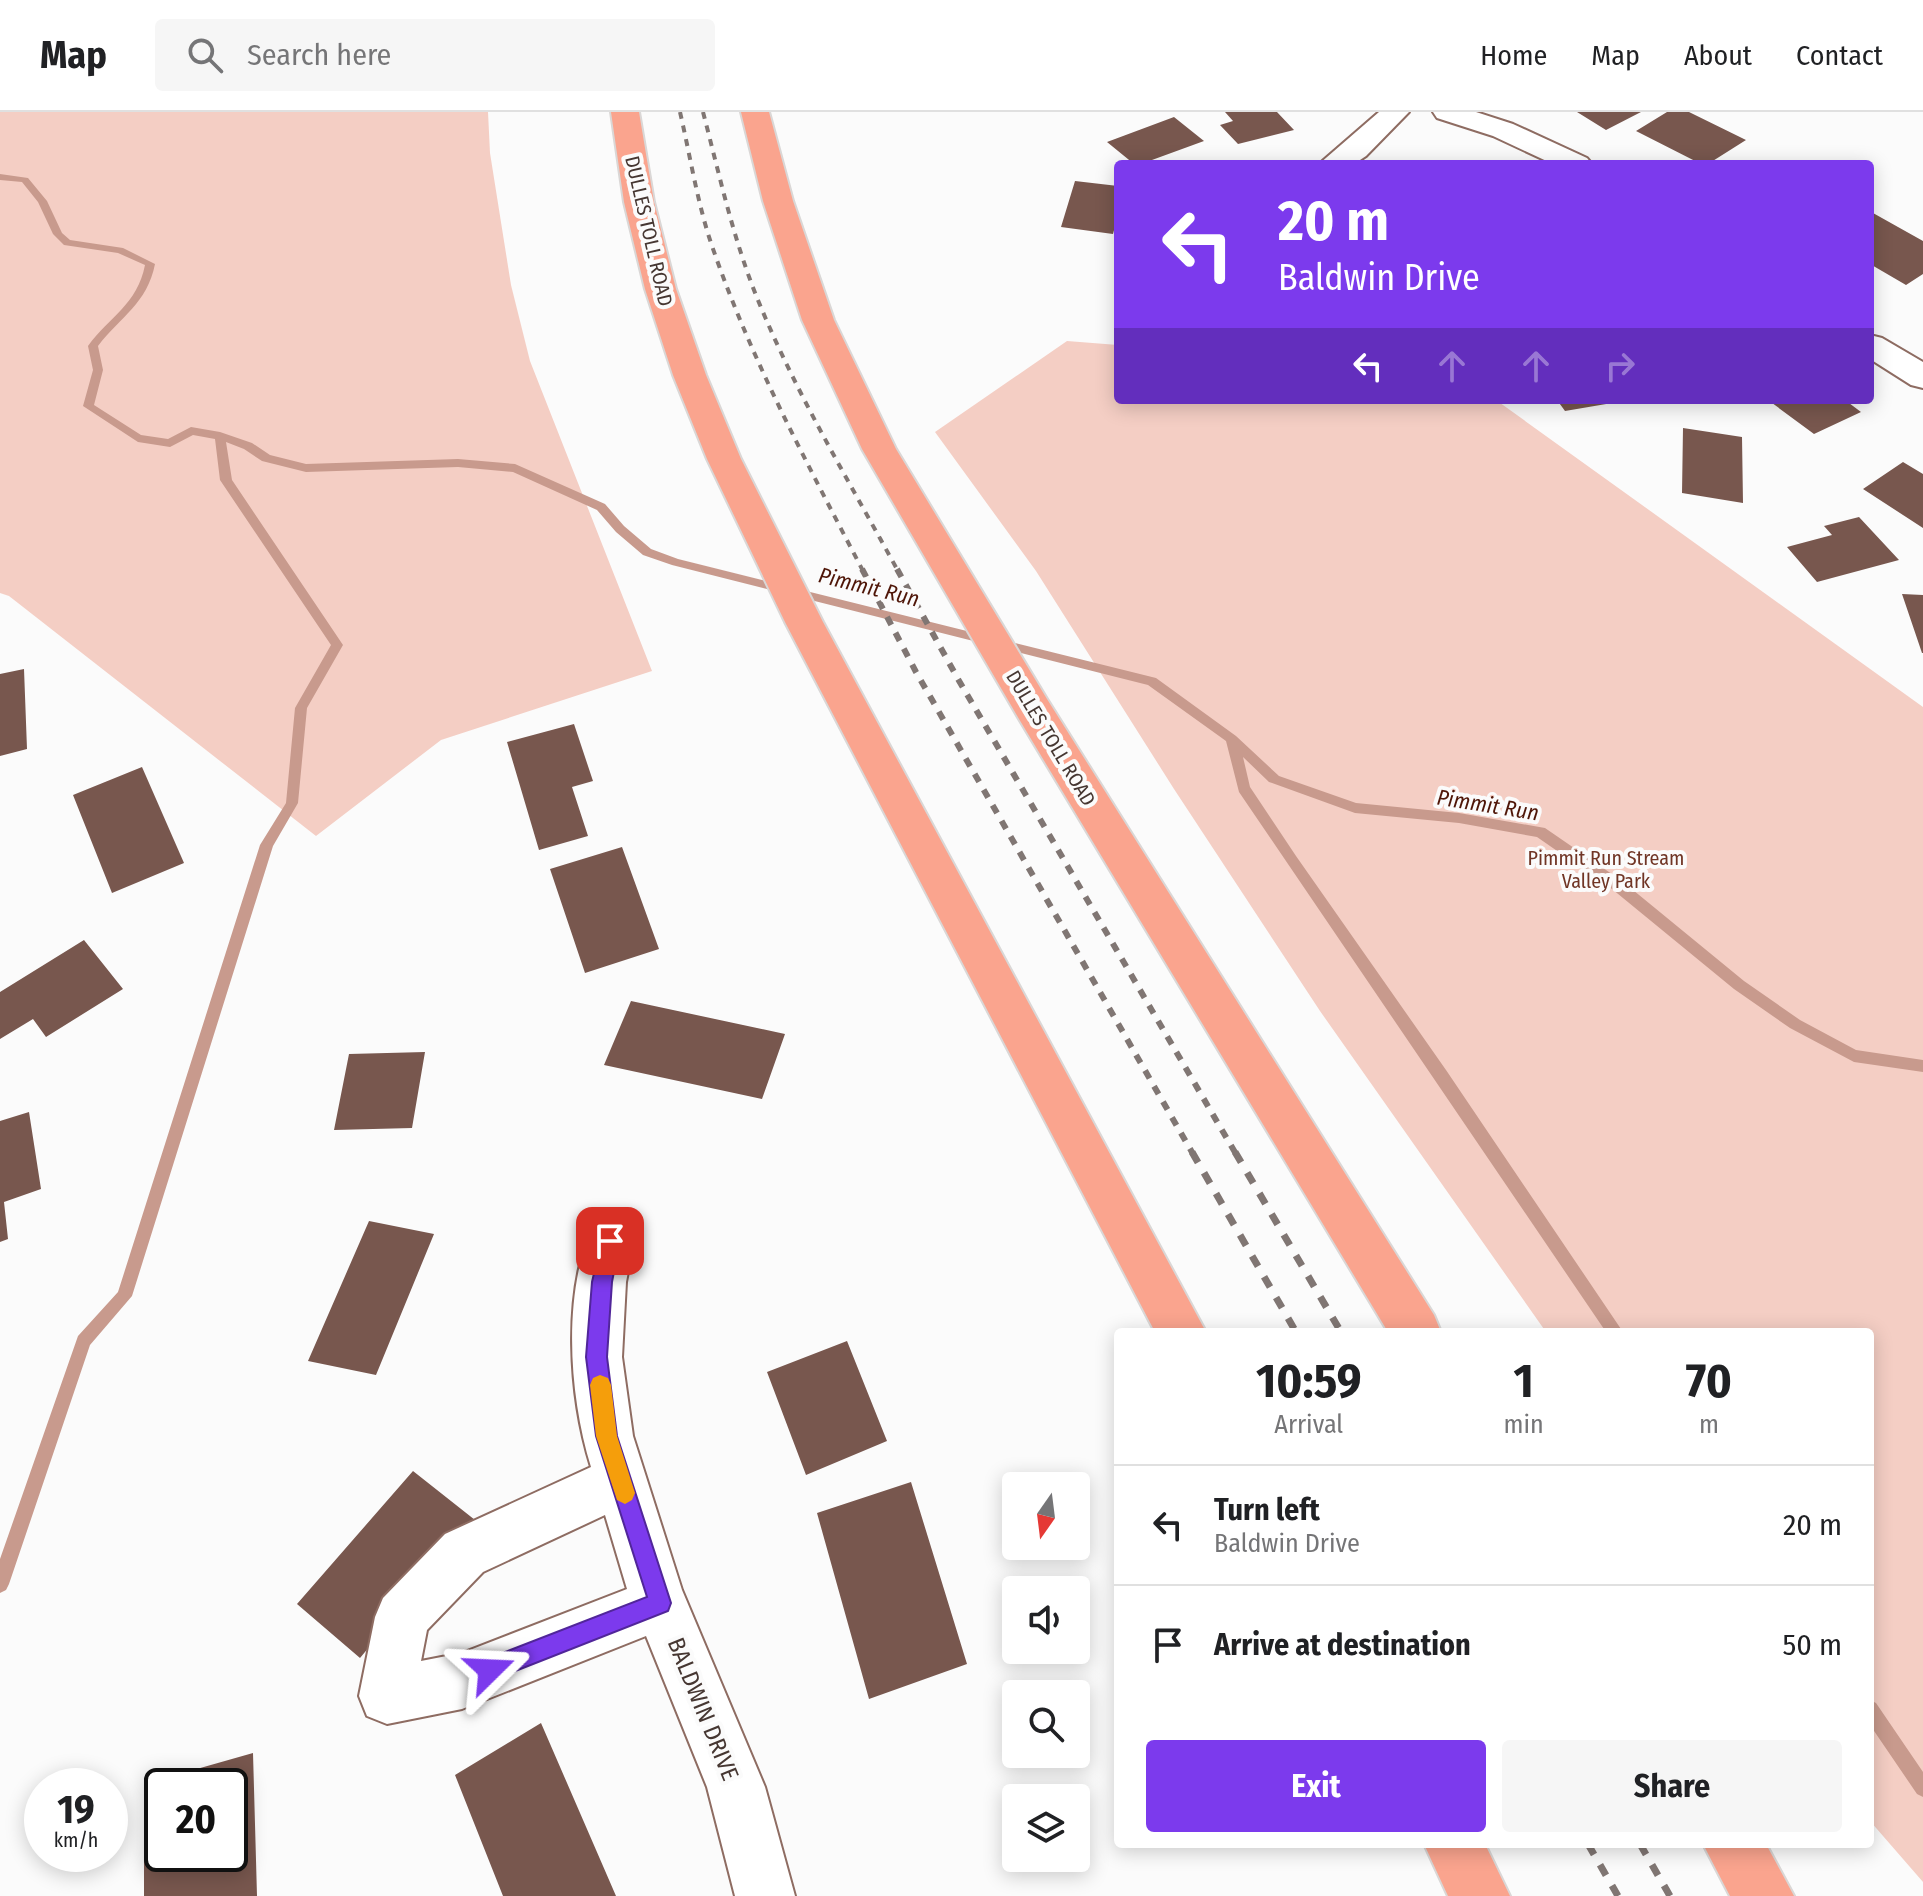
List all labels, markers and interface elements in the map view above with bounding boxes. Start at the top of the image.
search box [155,19,715,91]
text: Map [40,32,107,78]
icon: search [183,33,227,77]
text: Search here [247,37,391,73]
text: Home [1480,39,1547,72]
text: Map [1591,39,1640,72]
text: About [1684,39,1752,72]
text: Contact [1796,39,1883,72]
street label: DULLES TOLL ROAD [620,153,678,309]
text: 20 m [1278,188,1389,255]
icon: left [1146,192,1250,296]
text: Baldwin Drive [1278,256,1480,300]
icon: left [1346,344,1390,388]
icon: ahead [1430,344,1474,388]
icon: ahead [1514,344,1558,388]
icon: right [1598,344,1642,388]
water label: Pimmit Run [816,561,922,613]
street label: DULLES TOLL ROAD [1001,666,1101,810]
water label: Pimmit Run [1435,784,1541,826]
park label: Pimmit Run Stream Valley Park [1528,846,1684,893]
pin [576,1207,644,1275]
icon: arrive [588,1219,632,1263]
text: 10:59 [1256,1352,1362,1410]
text: 1 [1514,1352,1534,1410]
text: 70 [1686,1352,1732,1410]
text: Arrival [1274,1409,1343,1440]
text: min [1504,1409,1544,1440]
text: m [1699,1409,1719,1440]
north arrow [1002,1472,1090,1560]
map controls [1002,1472,1090,1872]
text: Turn left [1214,1492,1320,1528]
icon: left [1146,1503,1190,1547]
text: 20 m [1783,1507,1842,1543]
text: Baldwin Drive [1214,1528,1360,1559]
button: sound [1002,1576,1090,1664]
icon: arrive [1146,1623,1190,1667]
text: Arrive at destination [1214,1627,1471,1663]
text: 50 m [1782,1627,1842,1663]
position arrow [448,1628,532,1712]
street label: BALDWIN DRIVE [662,1634,744,1784]
button: search [1002,1680,1090,1768]
button: Exit [1146,1740,1486,1832]
button: Share [1502,1740,1842,1832]
speed limit sign: 20 [144,1768,248,1872]
button: layers [1002,1784,1090,1872]
text: 19 [57,1786,95,1834]
text: km/h [54,1828,98,1852]

